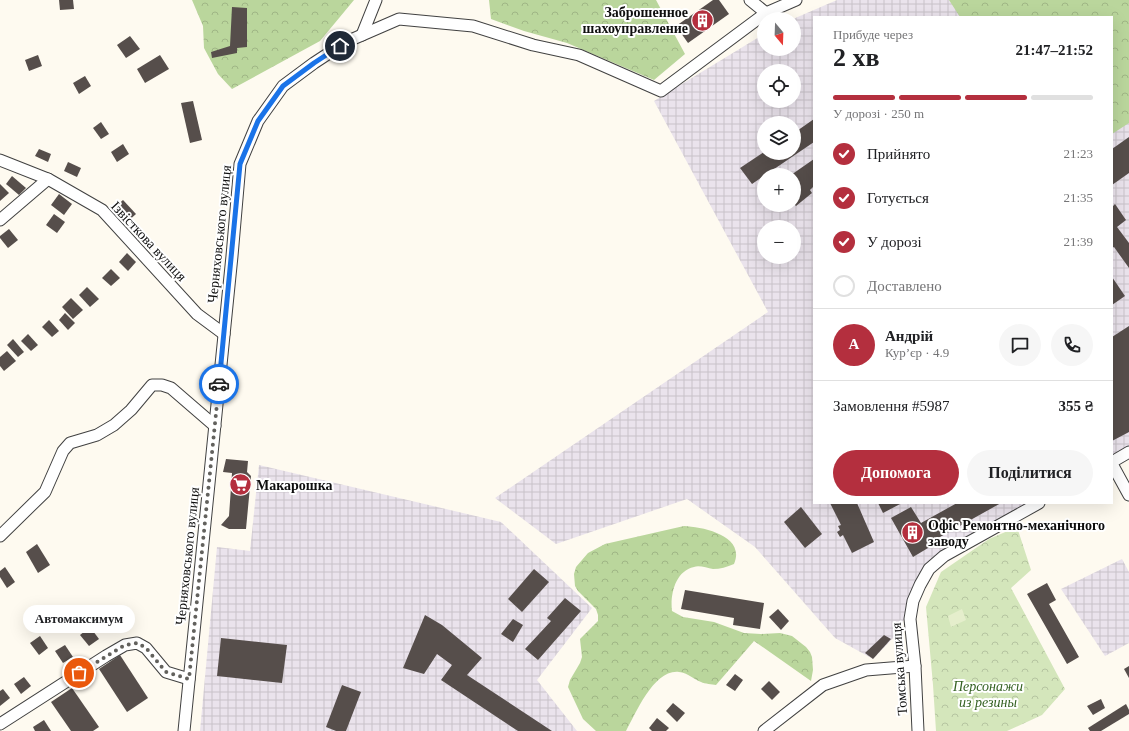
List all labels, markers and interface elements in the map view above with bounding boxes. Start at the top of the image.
place label: Заброшенное шахоуправление [583,5,688,36]
building icon: Заброшенное шахоуправление [690,7,716,33]
north arrow [757,12,801,56]
map controls [757,12,801,264]
text: Прибуде через [833,27,913,42]
pin [323,29,357,63]
icon: home [329,35,351,57]
text: 21:47–21:52 [1016,42,1093,58]
text: 2 хв [833,43,880,72]
button: locate [757,64,801,108]
text: У дорозі · 250 m [833,106,924,121]
button: layers [757,116,801,160]
icon: check [833,143,855,165]
text: Прийнято [867,146,930,162]
text: 21:23 [1063,146,1093,161]
street label: Черняховського вулиця [205,164,234,304]
button: + [757,168,801,212]
icon: check [833,187,855,209]
text: Готується [867,190,929,206]
text: 21:35 [1063,190,1093,205]
street label: Iзвiсткова вулиця [108,198,190,285]
button: − [757,220,801,264]
icon: check [833,231,855,253]
text: У дорозі [867,234,922,250]
text: 21:39 [1063,234,1093,249]
text: Доставлено [867,278,942,294]
button: chat [999,324,1041,366]
button: phone [1051,324,1093,366]
text: Андрій [885,328,933,344]
text: А [849,336,859,352]
text: Кур’єр · 4.9 [885,345,949,360]
courier [199,364,239,404]
icon: car [208,373,230,395]
text: Замовлення #5987 [833,398,949,414]
text: 355 ₴ [1058,398,1093,414]
button: Допомога [833,450,959,496]
button: Поділитися [967,450,1093,496]
supermarket icon: Макарошка [228,472,254,498]
place label: Макарошка [256,478,333,493]
street label: Черняховського вулиця [173,486,202,626]
place label: Офіс Ремонтно-механічного заводу [928,518,1105,549]
building icon: Офіс Ремонтно-механічного заводу [900,520,926,546]
callout: Автомаксимум [23,605,135,633]
text: Автомаксимум [35,611,123,626]
street label: Томська вулиця [889,622,910,716]
pin [62,656,96,690]
icon: bag [68,662,90,684]
park label: Персонажи из резины [952,679,1023,710]

